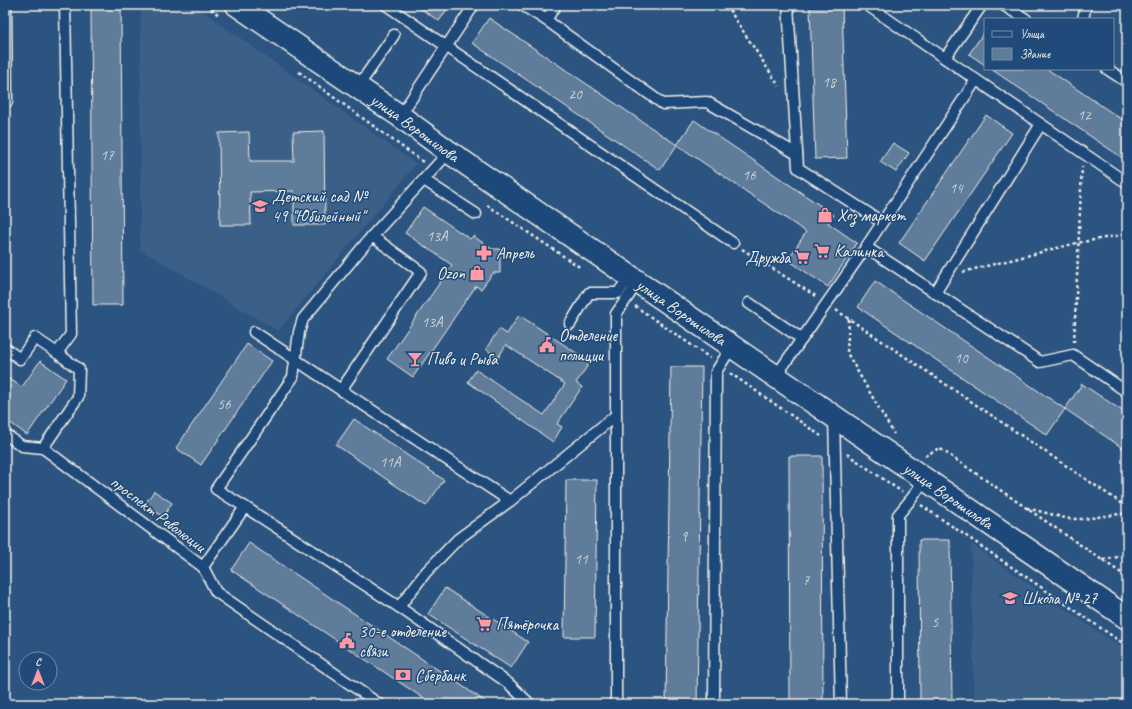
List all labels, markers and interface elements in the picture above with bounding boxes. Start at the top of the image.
legend [984,18,1114,70]
text: Улица [1020,26,1045,42]
text: Здание [1020,46,1051,62]
house number: 18 [822,73,837,92]
house number: 20 [568,85,583,104]
street label: улица Ворошилова [366,88,464,167]
house number: 12 [1077,106,1092,125]
house number: 17 [100,146,115,165]
house number: 16 [742,166,757,185]
house number: 14 [949,179,964,198]
place label: Детский сад № 49 "Юбилейный" [272,186,369,227]
school or university icon: Детский сад № 49 "Юбилейный" [251,197,269,215]
place label: Хоз маркет [837,205,907,227]
shop icon: Хоз маркет [816,206,834,224]
house number: 13А [426,227,449,246]
place label: Калинка [834,241,885,262]
supermarket icon: Калинка [813,242,831,260]
place label: Апрель [496,243,535,264]
pharmacy icon: Апрель [475,244,493,262]
place label: Дружба [746,247,791,268]
supermarket icon: Дружба [793,248,811,266]
place label: Ozon [437,263,465,284]
shop icon: Ozon [468,264,486,282]
street label: улица Ворошилова [632,273,731,350]
house number: 13А [421,313,444,332]
place label: Отделение полиции [559,325,618,366]
public building icon: Отделение полиции [538,336,556,354]
place label: Пиво и Рыба [427,349,499,370]
house number: 10 [954,349,969,368]
bar icon: Пиво и Рыба [406,350,424,368]
house number: 56 [217,395,232,414]
house number: 11А [379,453,402,472]
street label: улица Ворошилова [899,457,998,534]
street label: проспект Революции [106,471,211,558]
house number: 9 [681,527,689,546]
house number: 11 [574,550,589,569]
house number: 7 [803,571,811,590]
place label: Школа № 27 [1022,588,1098,609]
school or university icon: Школа № 27 [1001,589,1019,607]
house number: 5 [932,613,940,632]
place label: Пятёрочка [496,614,559,635]
supermarket icon: Пятёрочка [475,615,493,633]
place label: 30-е отделение связи [359,621,448,662]
public building icon: 30-е отделение связи [338,632,356,650]
north arrow [18,651,58,691]
text: С [35,654,42,668]
place label: Сбербанк [415,665,467,686]
bank icon: Сбербанк [394,666,412,684]

